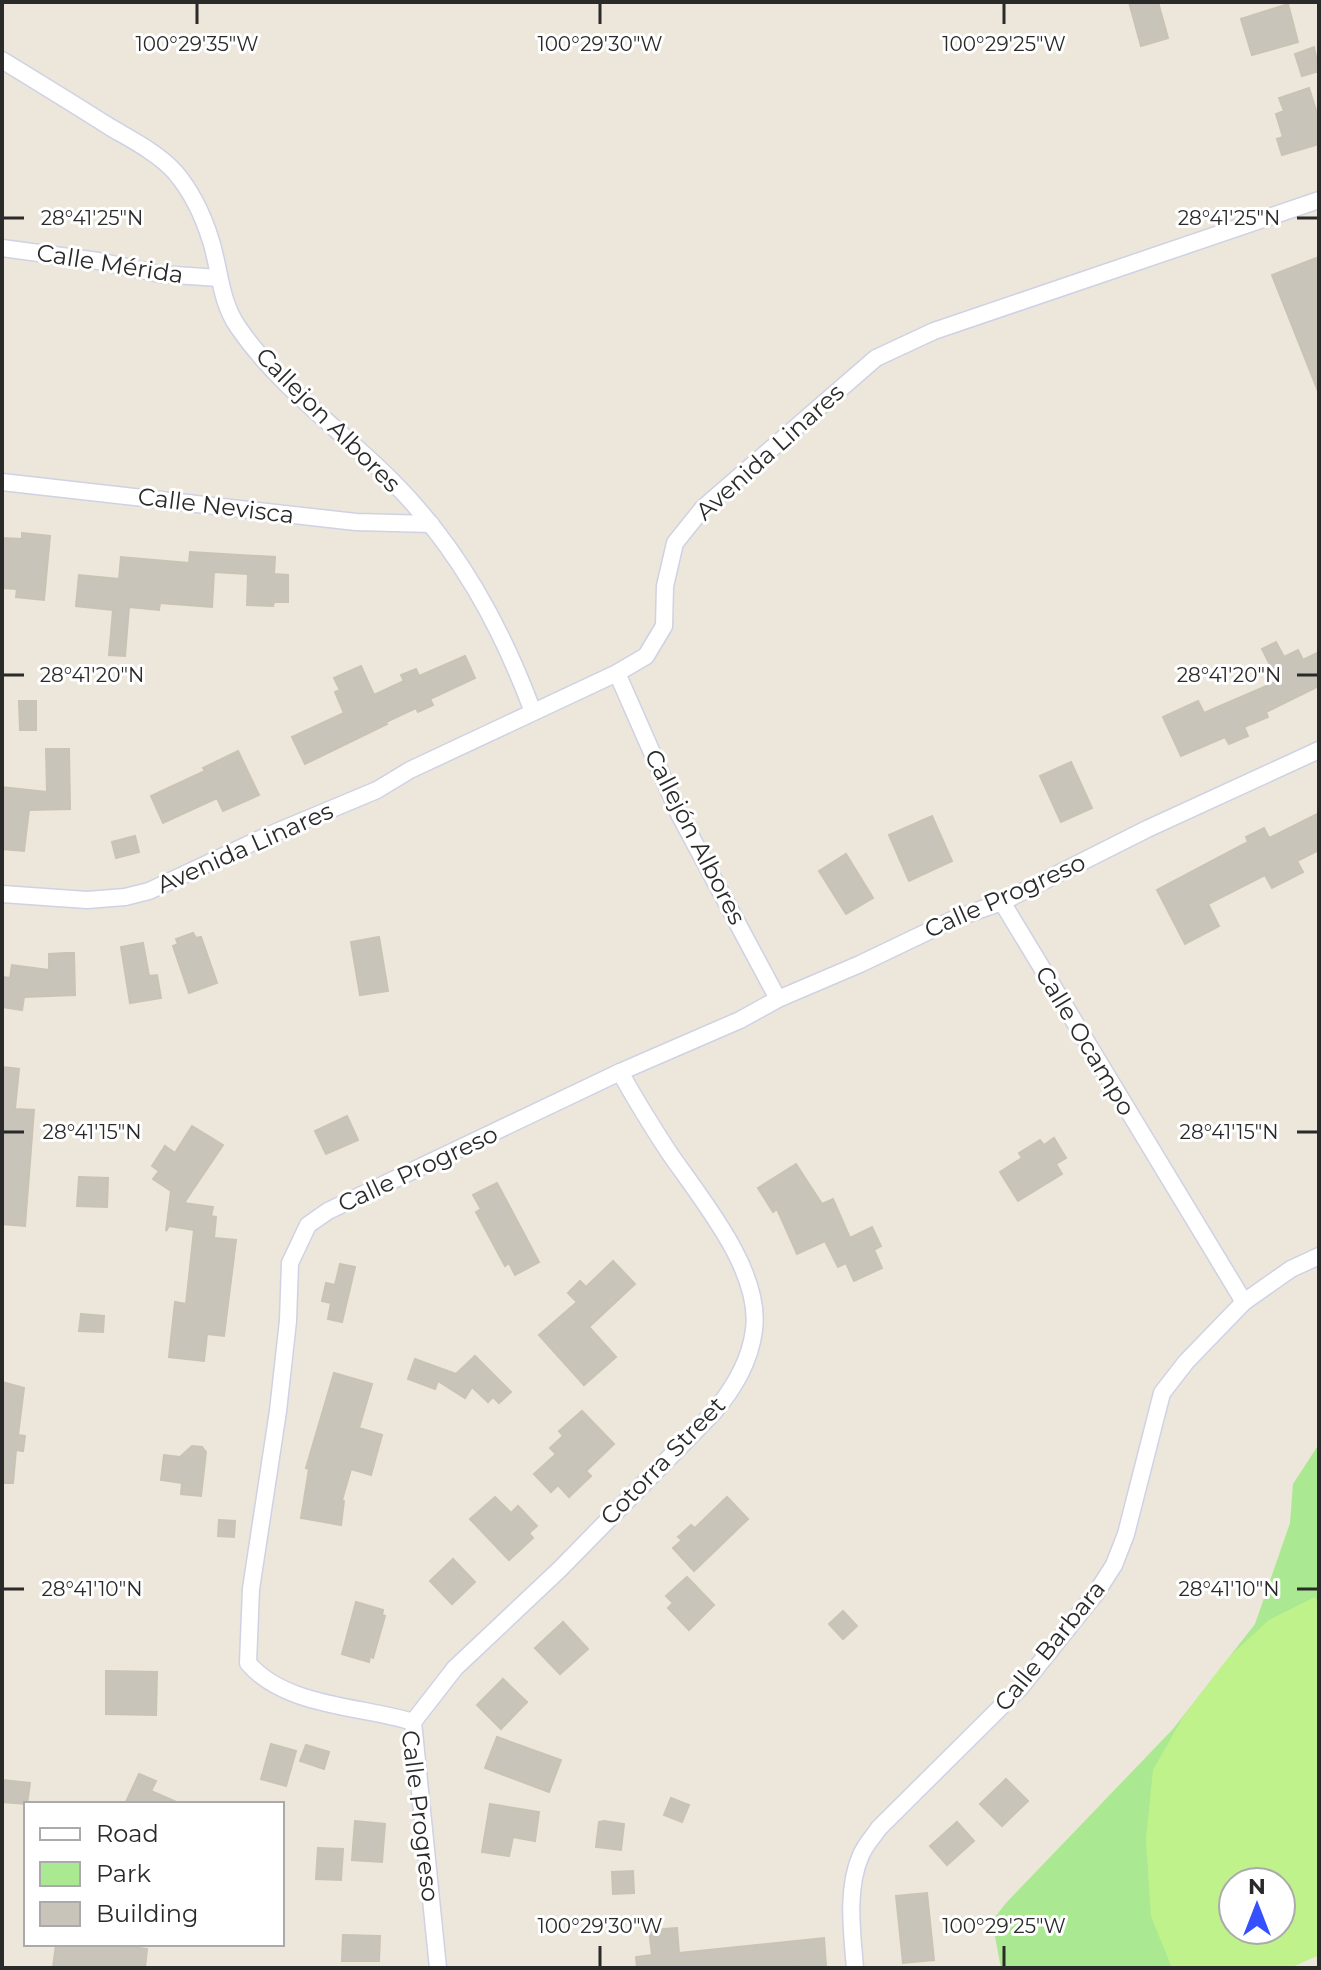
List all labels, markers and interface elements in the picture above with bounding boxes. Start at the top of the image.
text: 100°29'35"W [136,32,258,56]
text: 100°29'30"W [537,32,663,56]
text: 100°29'25"W [942,32,1066,56]
text: 28°41'25"N [41,206,143,230]
text: 28°41'25"N [1178,206,1280,230]
street label: Calle Mérida [35,238,186,289]
street label: Callejon Albores [250,341,407,498]
street label: Avenida Linares [689,377,850,526]
street label: Calle Nevisca [136,482,296,529]
text: 28°41'20"N [40,663,144,687]
text: 28°41'20"N [1177,663,1281,687]
street label: Callejón Albores [639,744,752,929]
street label: Avenida Linares [152,796,337,899]
street label: Calle Progreso [920,847,1090,944]
street label: Calle Ocampo [1029,961,1141,1121]
street label: Calle Progreso [333,1119,502,1218]
text: 28°41'15"N [43,1120,141,1144]
text: 28°41'15"N [1180,1120,1278,1144]
street label: Cotorra Street [594,1390,731,1531]
street label: Calle Barbara [988,1575,1111,1717]
text: 28°41'10"N [42,1577,142,1601]
text: 28°41'10"N [1179,1577,1279,1601]
street label: Calle Progreso [396,1728,445,1903]
legend [24,1802,284,1946]
text: Road [96,1819,159,1848]
text: Park [96,1859,151,1888]
north arrow [1217,1866,1297,1946]
text: N [1248,1873,1266,1900]
text: Building [96,1899,199,1928]
text: 100°29'30"W [537,1914,663,1938]
text: 100°29'25"W [942,1914,1066,1938]

